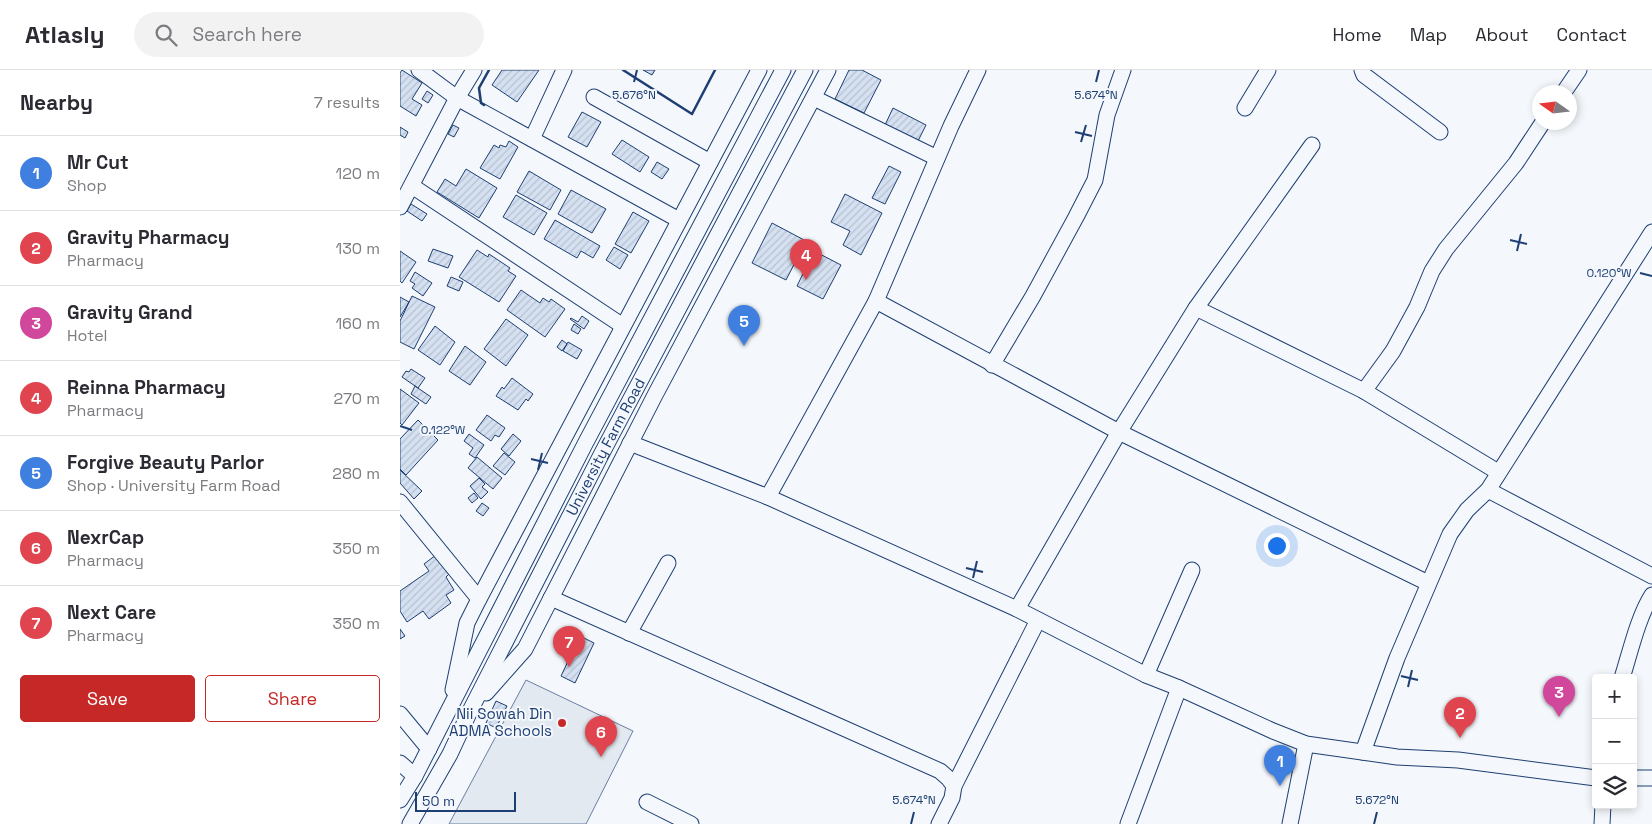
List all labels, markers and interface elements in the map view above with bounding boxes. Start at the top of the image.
search box [134,12,484,57]
text: Atlasly [25,19,104,50]
icon: search [152,21,180,49]
text: Search here [192,22,302,47]
text: Home [1333,23,1382,46]
text: Map [1410,23,1447,46]
text: About [1475,23,1529,46]
text: Contact [1557,23,1627,46]
north arrow [1532,85,1577,130]
text: 5.676°N [612,87,656,103]
text: 5.674°N [1074,87,1118,103]
text: Nearby [20,89,93,116]
text: 7 results [314,92,380,113]
text: Mr Cut [67,150,129,175]
text: 1 [32,163,40,184]
text: 120 m [336,163,380,184]
text: Shop [67,175,107,196]
text: Gravity Pharmacy [67,225,230,250]
text: 2 [31,238,41,259]
text: 130 m [336,238,380,259]
pin: 4 [790,239,822,280]
text: Pharmacy [67,250,144,271]
text: 0.120°W [1586,265,1632,281]
text: Gravity Grand [67,300,193,325]
pin: 5 [728,305,760,346]
text: 3 [31,313,41,334]
text: 160 m [335,313,380,334]
text: Hotel [67,325,108,346]
text: Reinna Pharmacy [67,375,226,400]
street label: University Farm Road [562,375,649,519]
text: 4 [31,388,41,409]
text: 270 m [333,388,380,409]
text: Pharmacy [67,400,144,421]
text: 0.122°W [421,422,466,438]
text: Forgive Beauty Parlor [67,450,264,475]
text: 5 [31,463,41,484]
text: 280 m [332,463,380,484]
text: Shop · University Farm Road [67,475,281,496]
text: NexrCap [67,525,144,550]
your location [1264,533,1290,559]
text: 6 [31,538,41,559]
text: 350 m [333,538,380,559]
text: Pharmacy [67,550,144,571]
text: Next Care [67,600,156,625]
text: 7 [32,613,40,634]
text: 350 m [333,613,380,634]
text: Pharmacy [67,625,144,646]
pin: 7 [553,626,585,667]
map controls [1592,674,1637,809]
button: + [1592,674,1637,719]
button: Save [20,675,195,722]
button: Share [205,675,380,722]
pin: 3 [1543,676,1575,717]
pin: 2 [1444,697,1476,738]
place label: Nii Sowah Din ADMA Schools [449,704,552,740]
pin: 6 [585,716,617,757]
marker: Nii Sowah Din ADMA Schools [556,717,568,729]
button: − [1592,719,1637,764]
pin: 1 [1264,745,1296,786]
button: layers [1592,764,1637,809]
scale bar [415,789,516,812]
text: 50 m [422,792,455,810]
text: 5.674°N [892,792,936,808]
text: 5.672°N [1355,792,1399,808]

